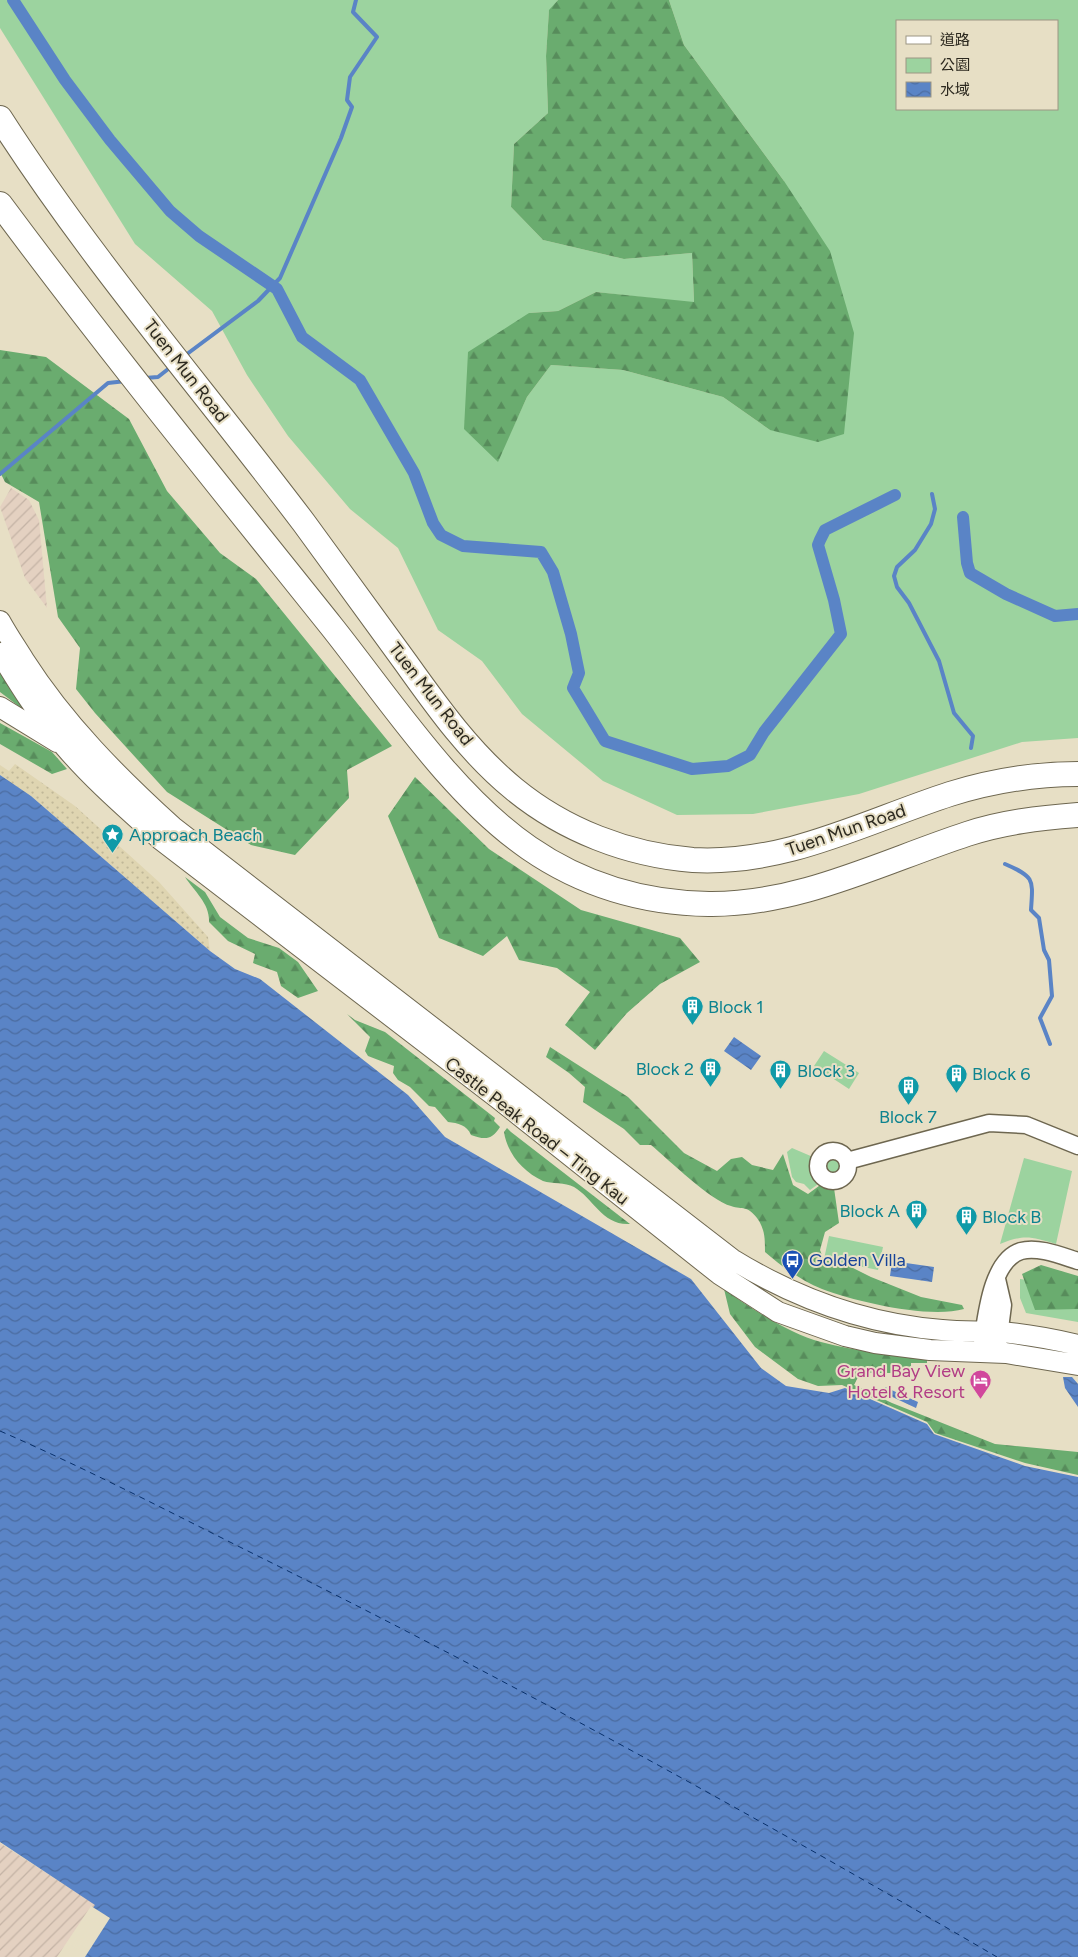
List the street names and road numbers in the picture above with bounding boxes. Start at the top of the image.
street label: Tuen Mun Road [139,315,233,427]
street label: Tuen Mun Road [384,638,478,750]
street label: Tuen Mun Road [783,799,909,861]
street label: Castle Peak Road – Ting Kau [441,1052,633,1210]

